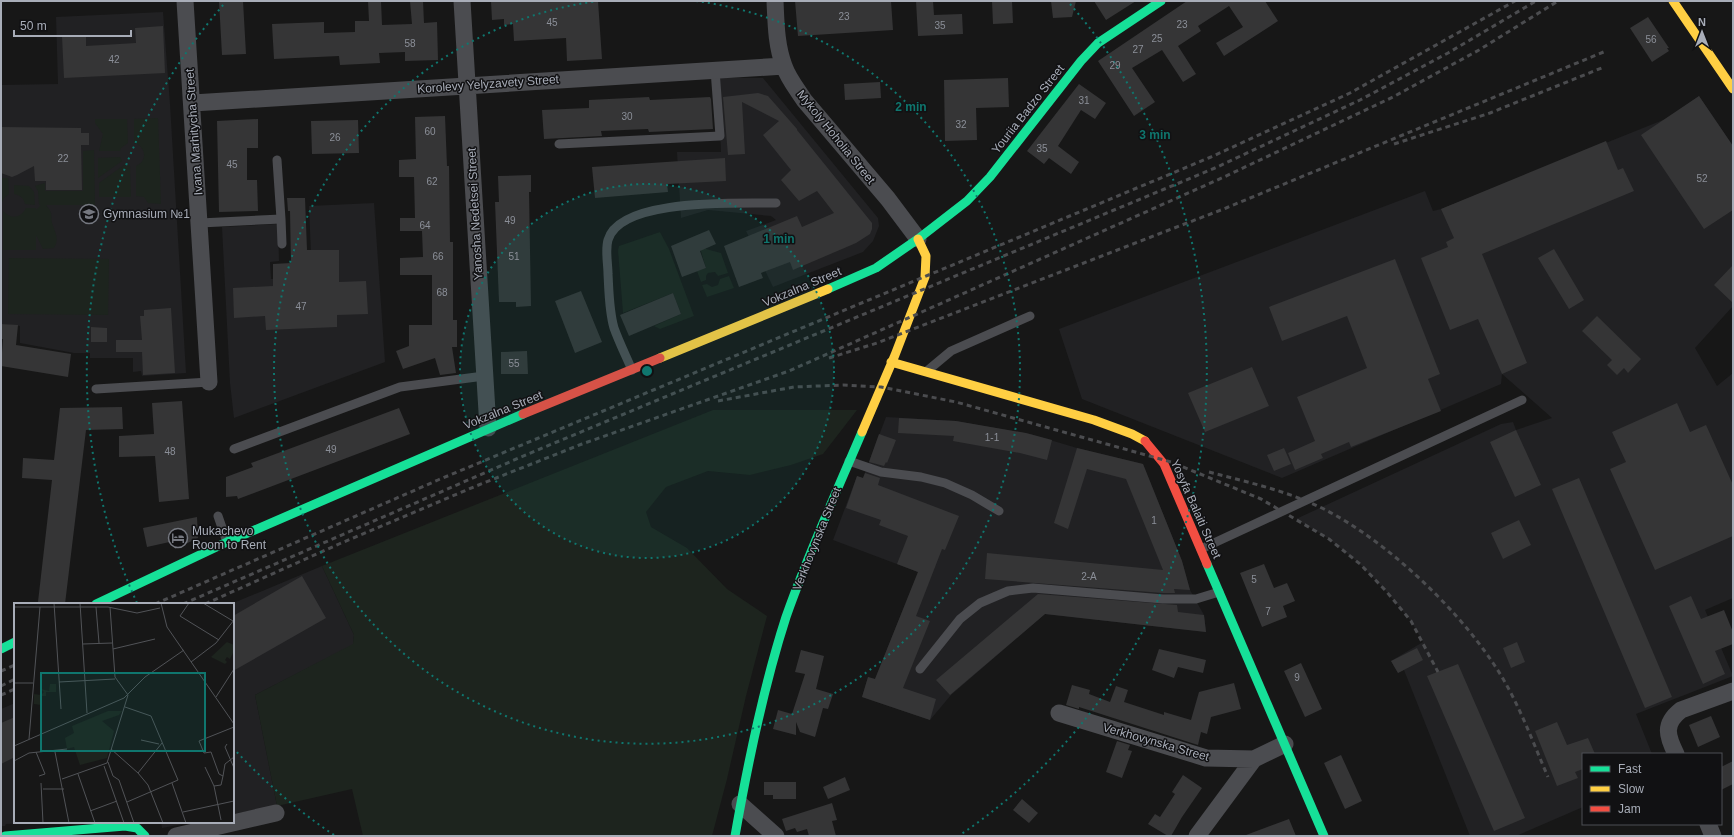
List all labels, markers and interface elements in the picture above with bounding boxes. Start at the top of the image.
house number: 23 [838,11,850,22]
scale bar [14,12,131,38]
north arrow [1682,12,1722,52]
text: N [1698,16,1706,28]
house number: 45 [546,17,558,28]
text: 50 m [20,19,47,33]
house number: 23 [1176,19,1188,30]
house number: 35 [934,20,946,31]
house number: 25 [1151,33,1163,44]
house number: 56 [1645,34,1657,45]
house number: 58 [404,38,416,49]
house number: 27 [1132,44,1144,55]
house number: 42 [108,54,120,65]
house number: 29 [1109,60,1121,71]
street label: Youriia Badzo Street [989,61,1067,156]
street label: Ivana Marhitycha Street [183,68,205,196]
street label: Korolevy Yelyzavety Street [417,72,560,96]
street label: Mykoly Hoholia Street [794,87,879,187]
house number: 31 [1078,95,1090,106]
text: 2 min [895,100,927,114]
house number: 30 [621,111,633,122]
house number: 32 [955,119,967,130]
house number: 60 [424,126,436,137]
text: 3 min [1139,128,1171,142]
house number: 26 [329,132,341,143]
house number: 35 [1036,143,1048,154]
street label: Yanosha Nedetsei Street [465,147,485,281]
house number: 22 [57,153,69,164]
house number: 45 [226,159,238,170]
house number: 52 [1696,173,1708,184]
house number: 62 [426,176,438,187]
school or university icon: Gymnasium №1 [78,203,100,225]
place label: Gymnasium №1 [103,207,190,221]
house number: 49 [504,215,516,226]
house number: 64 [419,220,431,231]
text: 1 min [763,232,795,246]
house number: 66 [432,251,444,262]
house number: 51 [508,251,520,262]
street label: Vokzalna Street [761,264,844,310]
house number: 68 [436,287,448,298]
house number: 47 [295,301,307,312]
house number: 55 [508,358,520,369]
centre of rings [640,364,654,378]
street label: Vokzalna Street [461,388,545,432]
house number: 1-1 [985,432,1000,443]
house number: 49 [325,444,337,455]
house number: 48 [164,446,176,457]
street label: Yosyfa Balaiti Street [1168,457,1224,561]
street label: Verkhovynska Street [790,485,844,593]
house number: 1 [1151,515,1157,526]
place label: Mukachevo Room to Rent [192,524,267,552]
hotel icon: Mukachevo Room to Rent [167,527,189,549]
house number: 2-А [1081,571,1097,582]
house number: 5 [1251,574,1257,585]
inset map [14,603,234,823]
house number: 7 [1265,606,1271,617]
house number: 9 [1294,672,1300,683]
street label: Verkhovynska Street [1101,720,1211,764]
legend [1582,753,1722,825]
text: Fast [1618,762,1642,776]
text: Slow [1618,782,1644,796]
text: Jam [1618,802,1641,816]

